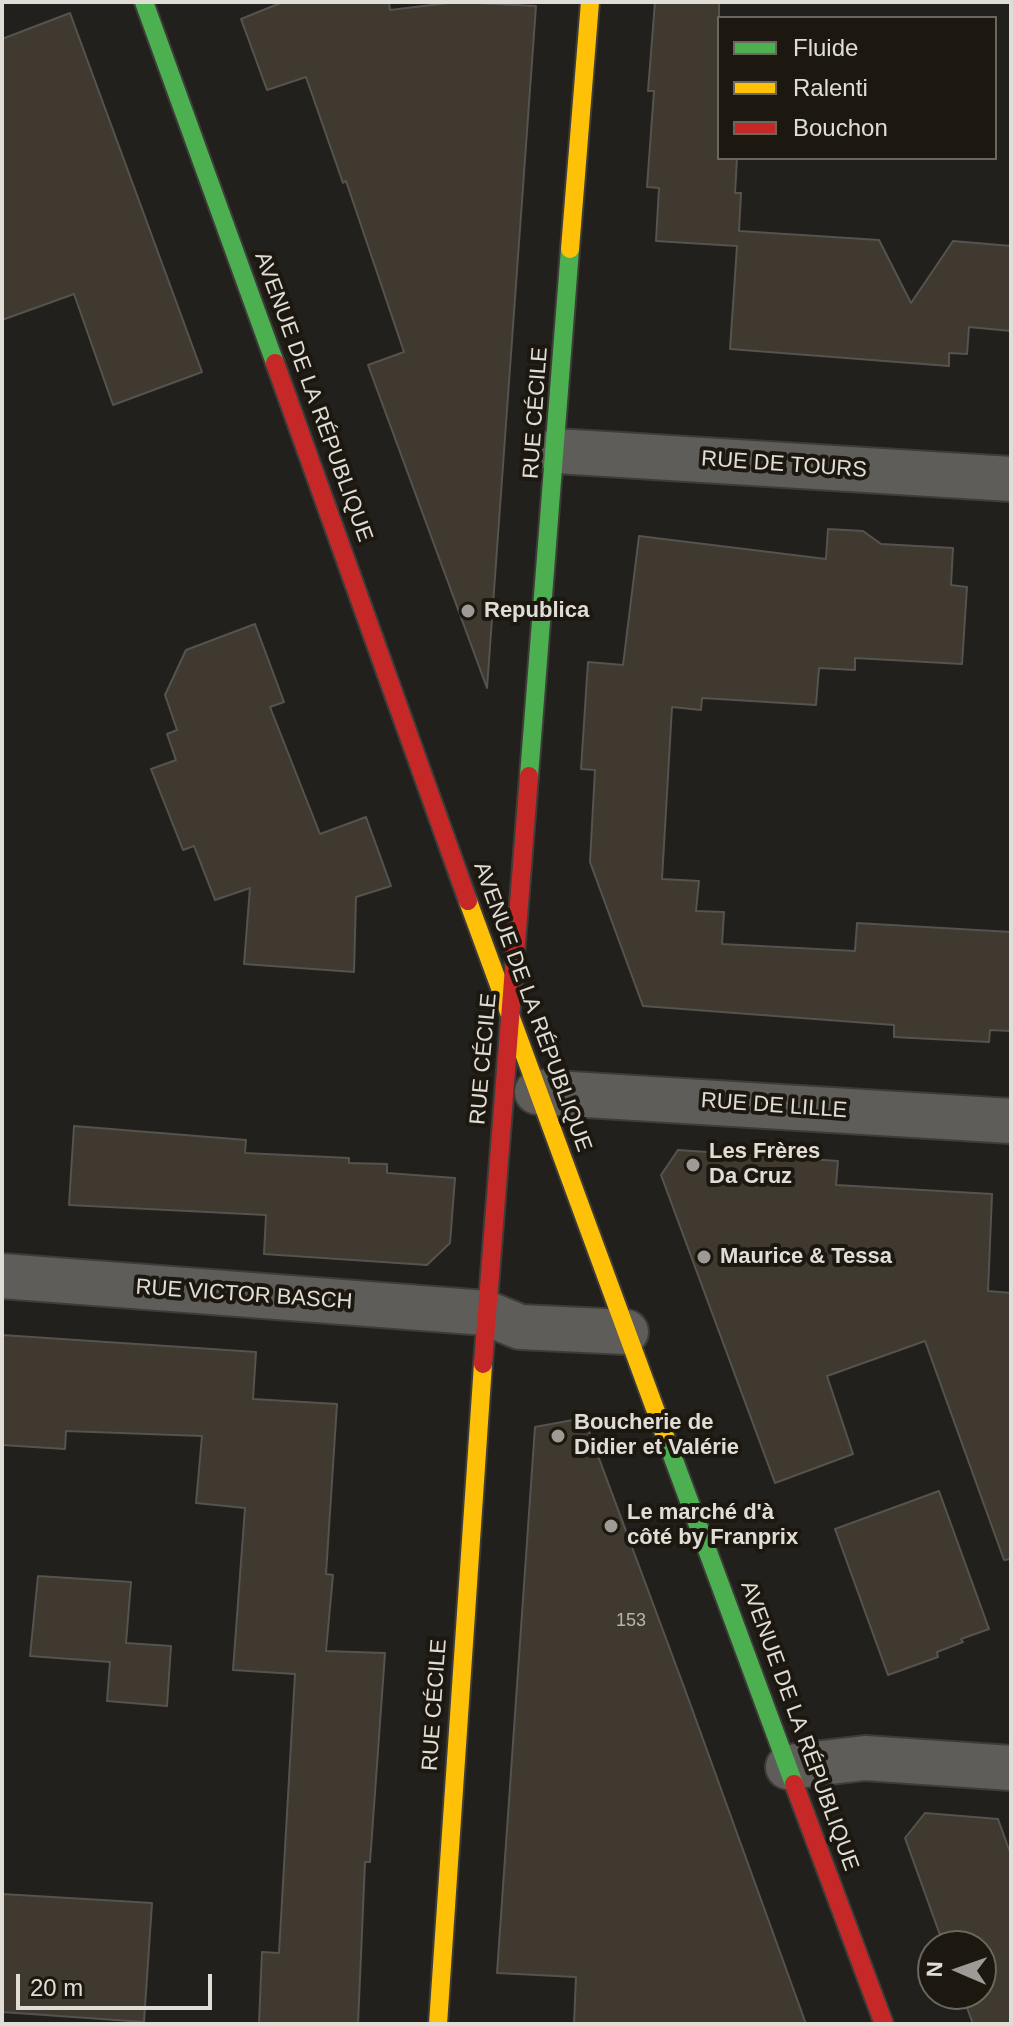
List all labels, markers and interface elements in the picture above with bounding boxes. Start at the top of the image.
legend [717,16,997,160]
text: Fluide [793,34,858,61]
text: Ralenti [793,74,868,101]
text: Bouchon [793,114,888,141]
street label: AVENUE DE LA RÉPUBLIQUE [248,248,378,546]
street label: RUE CÉCILE [518,346,554,480]
street label: RUE DE TOURS [700,446,868,484]
place label: Republica [484,598,589,624]
marker: Republica [459,602,477,620]
street label: AVENUE DE LA RÉPUBLIQUE [467,858,597,1156]
street label: RUE CÉCILE [465,992,503,1126]
street label: RUE DE LILLE [700,1088,848,1124]
place label: Les Frères Da Cruz [709,1139,820,1190]
marker: Les Frères Da Cruz [684,1156,702,1174]
place label: Maurice & Tessa [720,1244,892,1270]
marker: Maurice & Tessa [695,1248,713,1266]
street label: RUE VICTOR BASCH [135,1274,353,1316]
place label: Boucherie de Didier et Valérie [574,1410,739,1462]
marker: Boucherie de Didier et Valérie [549,1427,567,1445]
place label: Le marché d'à côté by Franprix [627,1500,798,1552]
marker: Le marché d'à côté by Franprix [602,1517,620,1535]
street label: AVENUE DE LA RÉPUBLIQUE [734,1577,864,1875]
house number: 153 [616,1610,646,1632]
street label: RUE CÉCILE [417,1638,453,1772]
north arrow [917,1930,997,2010]
scale bar [20,1958,216,2008]
text: N [922,1961,947,1978]
text: 20 m [30,1974,83,2001]

